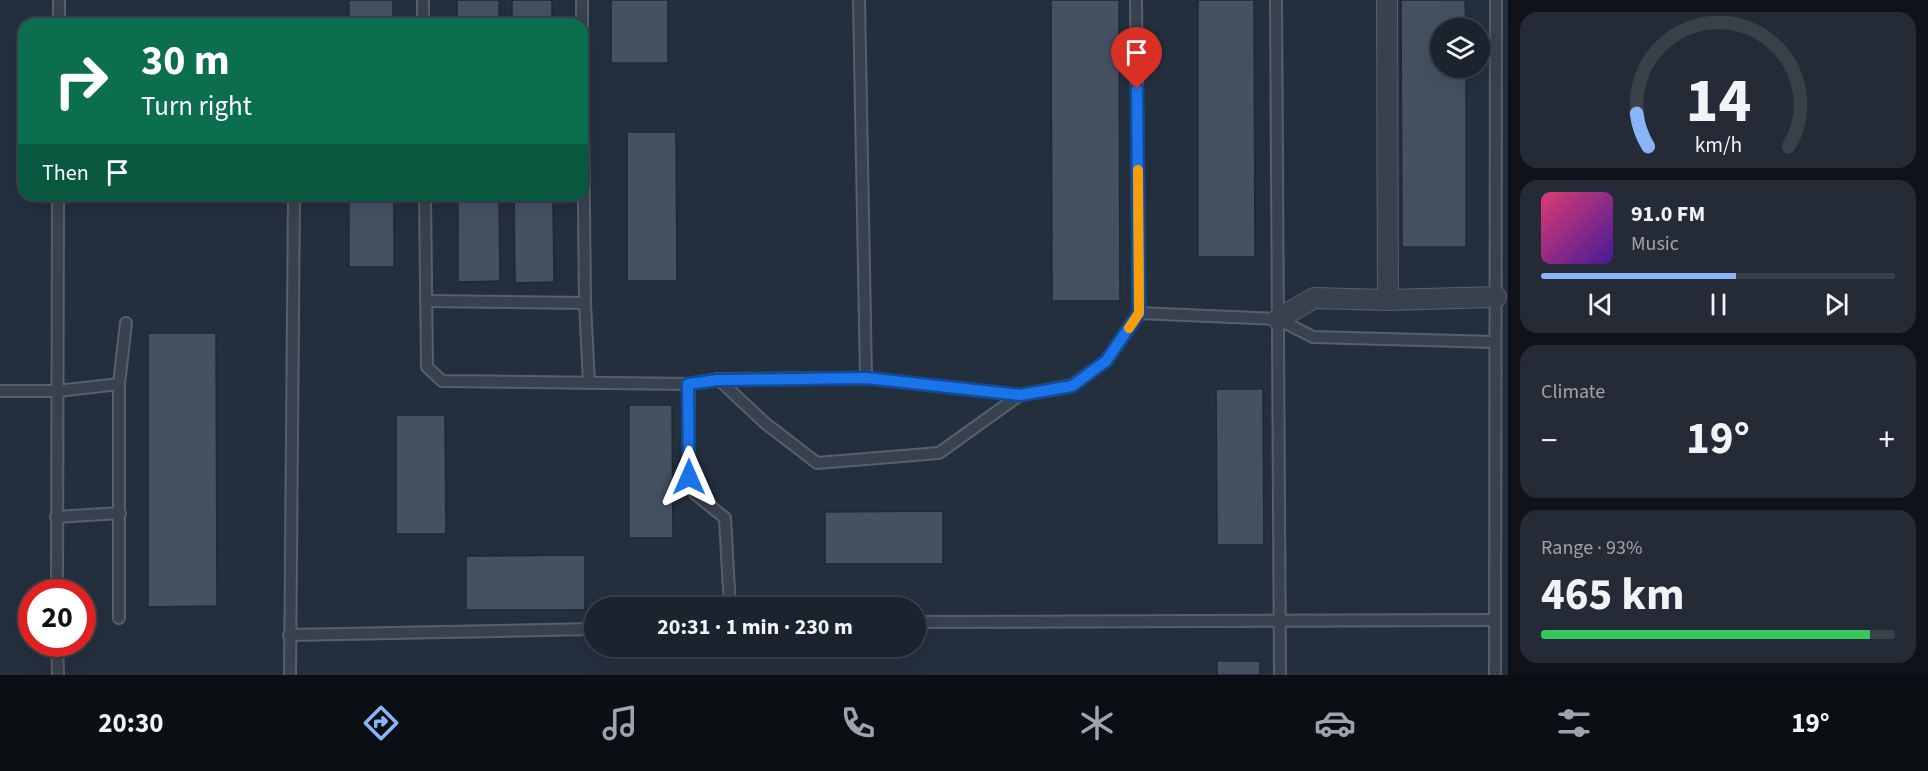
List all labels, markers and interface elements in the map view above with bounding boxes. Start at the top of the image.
map controls [1430,18,1490,78]
button: layers [1430,18,1490,78]
pin [1111,27,1162,89]
text: 30 m [141,31,230,91]
icon: arrive [1120,36,1153,69]
icon: right [42,42,120,120]
text: 14 [1685,57,1751,146]
text: Turn right [141,87,252,126]
text: km/h [1694,130,1742,161]
icon: arrive [101,156,134,189]
text: Then [42,157,89,189]
text: 91.0 FM [1631,198,1705,230]
text: Music [1631,230,1679,258]
icon: previous [1584,288,1617,321]
icon: pause [1702,288,1735,321]
icon: next [1820,288,1853,321]
text: Climate [1541,378,1605,406]
text: 19° [1686,407,1750,471]
text: − [1541,417,1557,464]
text: + [1879,417,1895,464]
position arrow [657,445,721,509]
text: Range · 93% [1541,534,1642,562]
text: 465 km [1541,563,1685,627]
speed limit sign: 20 [18,579,96,657]
text: 20:31 · 1 min · 230 m [657,611,853,643]
icon: directions [360,702,402,744]
icon: music [599,702,641,744]
icon: phone [837,702,879,744]
icon: climate [1076,702,1118,744]
icon: car [1314,702,1356,744]
icon: filters [1553,702,1595,744]
text: 20:30 [98,704,163,743]
text: 19° [1791,704,1830,743]

